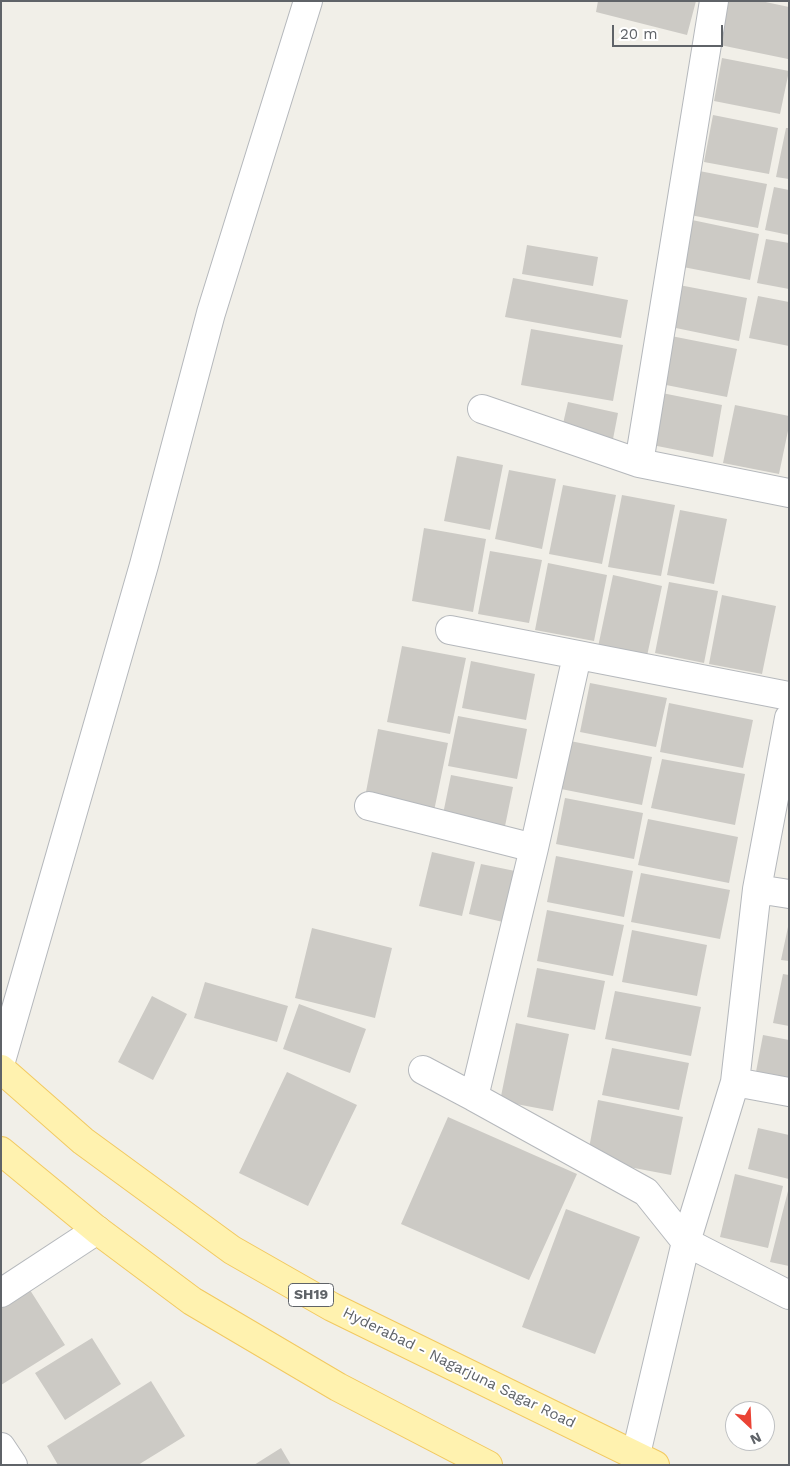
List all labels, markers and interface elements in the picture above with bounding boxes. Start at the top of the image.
scale bar [615,15,726,47]
text: 20 m [620,25,658,43]
road number: SH19 [288,1284,334,1306]
street label: Hyderabad - Nagarjuna Sagar Road [340,1304,578,1432]
north arrow [725,1401,775,1451]
text: N [748,1429,764,1448]

